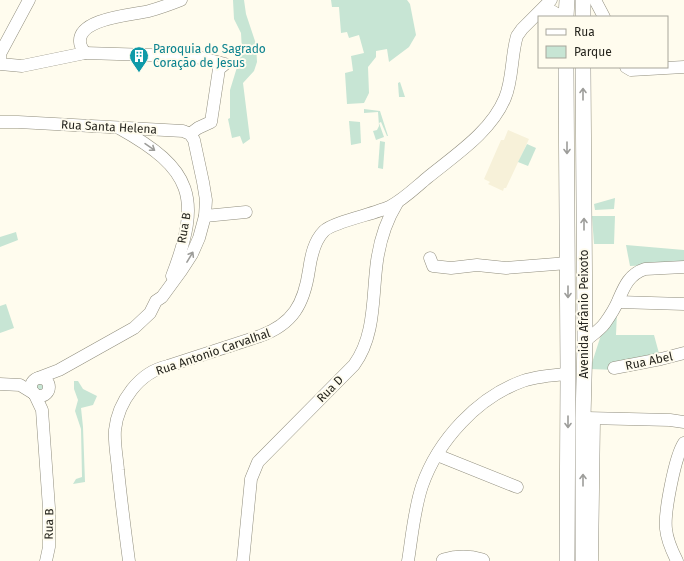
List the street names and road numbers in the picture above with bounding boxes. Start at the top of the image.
street label: Rua Santa Helena [61,117,157,137]
street label: Rua B [174,211,194,245]
street label: Avenida Afrânio Peixoto [577,249,591,379]
street label: Rua Antonio Carvalhal [154,326,272,378]
street label: Rua Abel [624,349,674,373]
street label: Rua D [314,373,346,405]
street label: Rua B [42,508,56,540]

